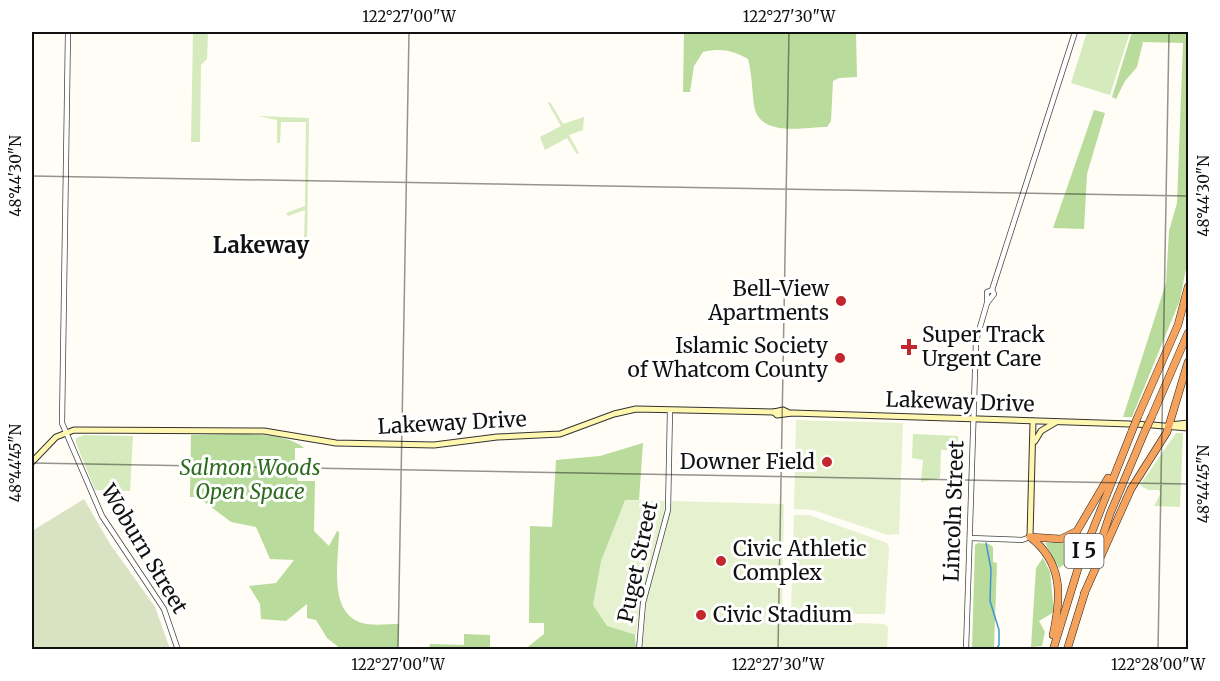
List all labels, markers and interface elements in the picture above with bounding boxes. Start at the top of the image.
text: 122°27'00"W [362,7,457,26]
text: 122°27'30"W [743,7,836,26]
text: 48°44'30"N [6,135,25,217]
text: 48°44'30"N [1194,155,1213,237]
district label: Lakeway [213,231,310,259]
place label: Bell-View Apartments [707,275,829,326]
marker: Bell-View Apartments [834,294,848,308]
place label: Super Track Urgent Care [922,321,1045,372]
place label: Islamic Society of Whatcom County [628,332,829,383]
marker: Super Track Urgent Care [900,338,918,356]
marker: Islamic Society of Whatcom County [833,351,847,365]
street label: Lakeway Drive [885,385,1035,418]
street label: Lakeway Drive [377,405,527,440]
text: 48°44'45"N [6,423,25,502]
street label: Lincoln Street [938,440,969,582]
text: 48°44'45"N [1194,444,1213,523]
place label: Downer Field [680,448,815,475]
park label: Salmon Woods Open Space [180,454,321,505]
marker: Downer Field [820,455,834,469]
street label: Woburn Street [95,478,194,618]
street label: Puget Street [612,499,664,625]
road number: I 5 [1064,534,1104,568]
place label: Civic Athletic Complex [733,535,867,586]
marker: Civic Athletic Complex [714,554,728,568]
place label: Civic Stadium [713,601,853,628]
marker: Civic Stadium [694,608,708,622]
text: 122°27'00"W [351,655,446,674]
text: 122°27'30"W [732,655,825,674]
text: 122°28'00"W [1111,655,1206,674]

